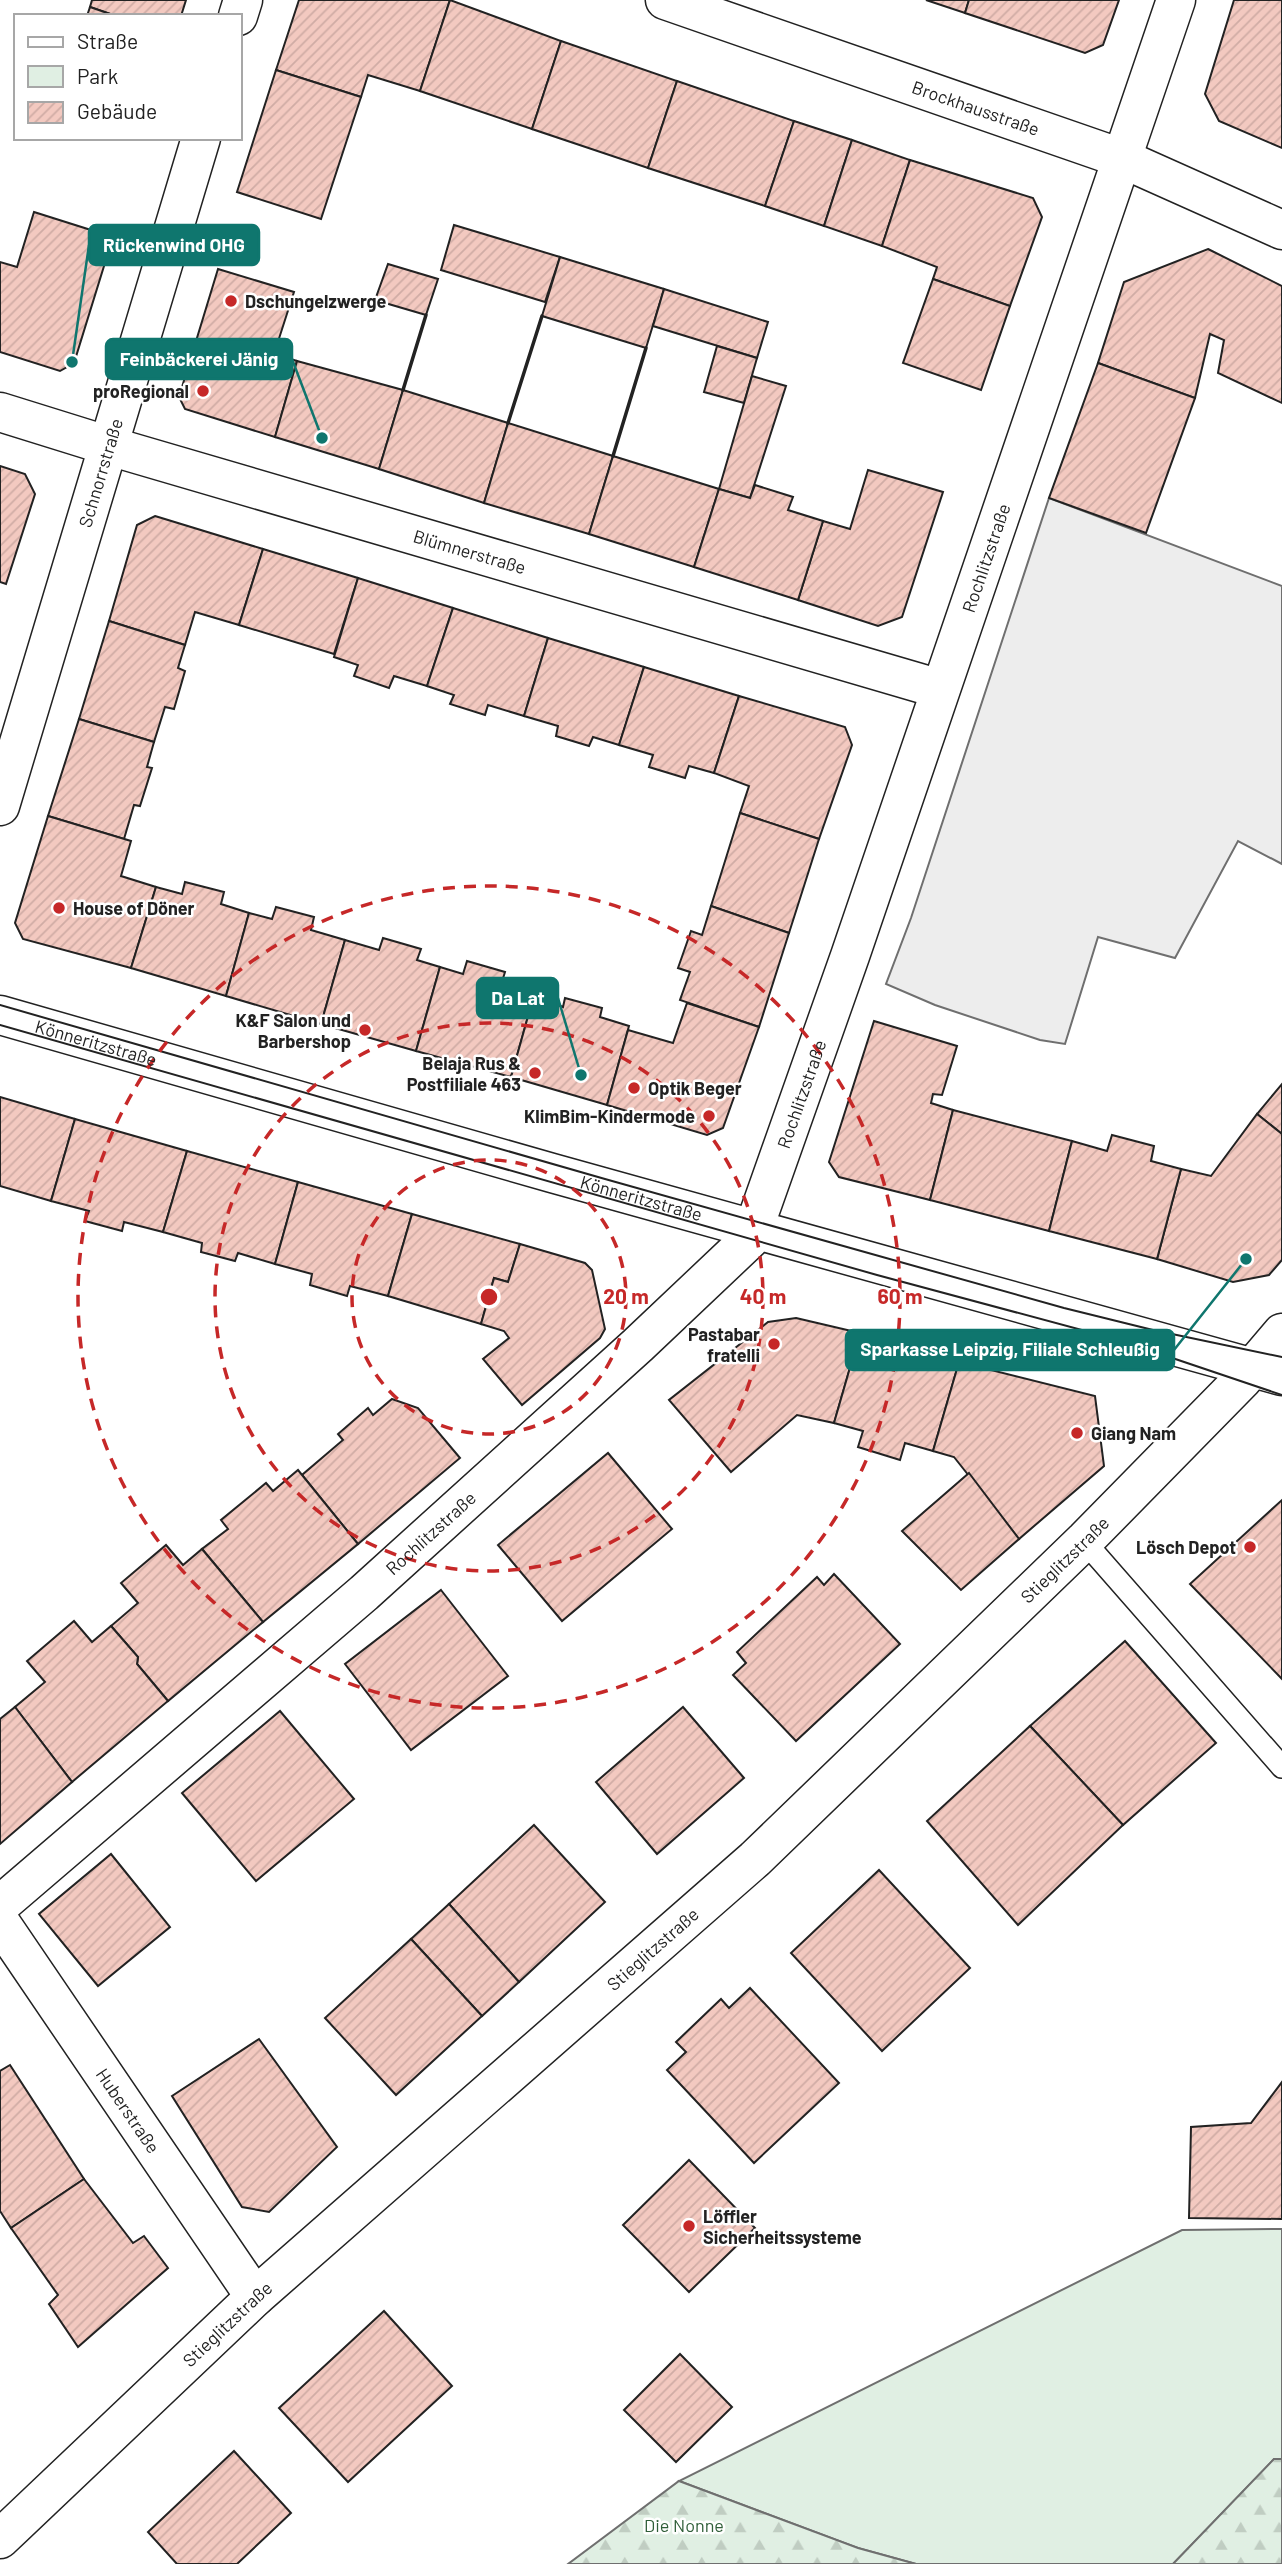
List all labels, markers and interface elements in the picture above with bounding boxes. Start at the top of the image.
legend [14,14,242,140]
text: Straße [77,28,138,53]
text: Park [77,63,118,88]
street label: Brockhausstraße [909,75,1043,140]
text: Gebäude [77,98,157,123]
callout: Rückenwind OHG [89,225,259,265]
text: Rückenwind OHG [103,233,245,256]
place label: Dschungelzwerge [245,290,387,312]
marker: Dschungelzwerge [223,293,239,309]
callout: Feinbäckerei Jänig [106,339,292,379]
text: Feinbäckerei Jänig [120,347,278,370]
place label: proRegional [93,380,189,402]
marker: proRegional [195,383,211,399]
street label: Schnorrstraße [74,416,127,530]
street label: Rochlitzstraße [957,500,1015,615]
street label: Blümnerstraße [411,525,529,578]
place label: House of Döner [73,897,195,919]
marker: House of Döner [51,900,67,916]
callout: Da Lat [477,978,558,1018]
text: Da Lat [491,986,545,1009]
place label: K&F Salon und Barbershop [236,1009,351,1052]
street label: Könneritzstraße [33,1015,160,1070]
marker: K&F Salon und Barbershop [357,1022,373,1038]
street label: Rochlitzstraße [772,1037,831,1151]
place label: Belaja Rus & Postfiliale 463 [407,1052,521,1095]
marker: Belaja Rus & Postfiliale 463 [527,1065,543,1081]
place label: Optik Beger [648,1077,742,1099]
marker: Optik Beger [626,1080,642,1096]
place label: KlimBim-Kindermode [524,1105,695,1127]
marker: KlimBim-Kindermode [701,1108,717,1124]
street label: Könneritzstraße [578,1170,705,1225]
text: 20 m [603,1283,649,1308]
text: 40 m [740,1283,786,1308]
text: 60 m [878,1283,922,1308]
centre of rings [477,1285,501,1309]
place label: Pastabar fratelli [688,1323,760,1366]
callout: Sparkasse Leipzig, Filiale Schleußig [846,1330,1174,1370]
marker: Pastabar fratelli [766,1336,782,1352]
text: Sparkasse Leipzig, Filiale Schleußig [860,1337,1160,1360]
place label: Giang Nam [1091,1422,1176,1444]
marker: Giang Nam [1069,1425,1085,1441]
street label: Rochlitzstraße [381,1487,480,1579]
street label: Stieglitzstraße [1016,1511,1113,1607]
place label: Lösch Depot [1136,1536,1236,1558]
marker: Lösch Depot [1242,1539,1258,1555]
street label: Stieglitzstraße [602,1903,703,1995]
street label: Huberstraße [92,2064,165,2157]
place label: Löffler Sicherheitssysteme [703,2205,862,2248]
marker: Löffler Sicherheitssysteme [681,2218,697,2234]
street label: Stieglitzstraße [178,2276,276,2371]
park label: Die Nonne [644,2514,724,2536]

